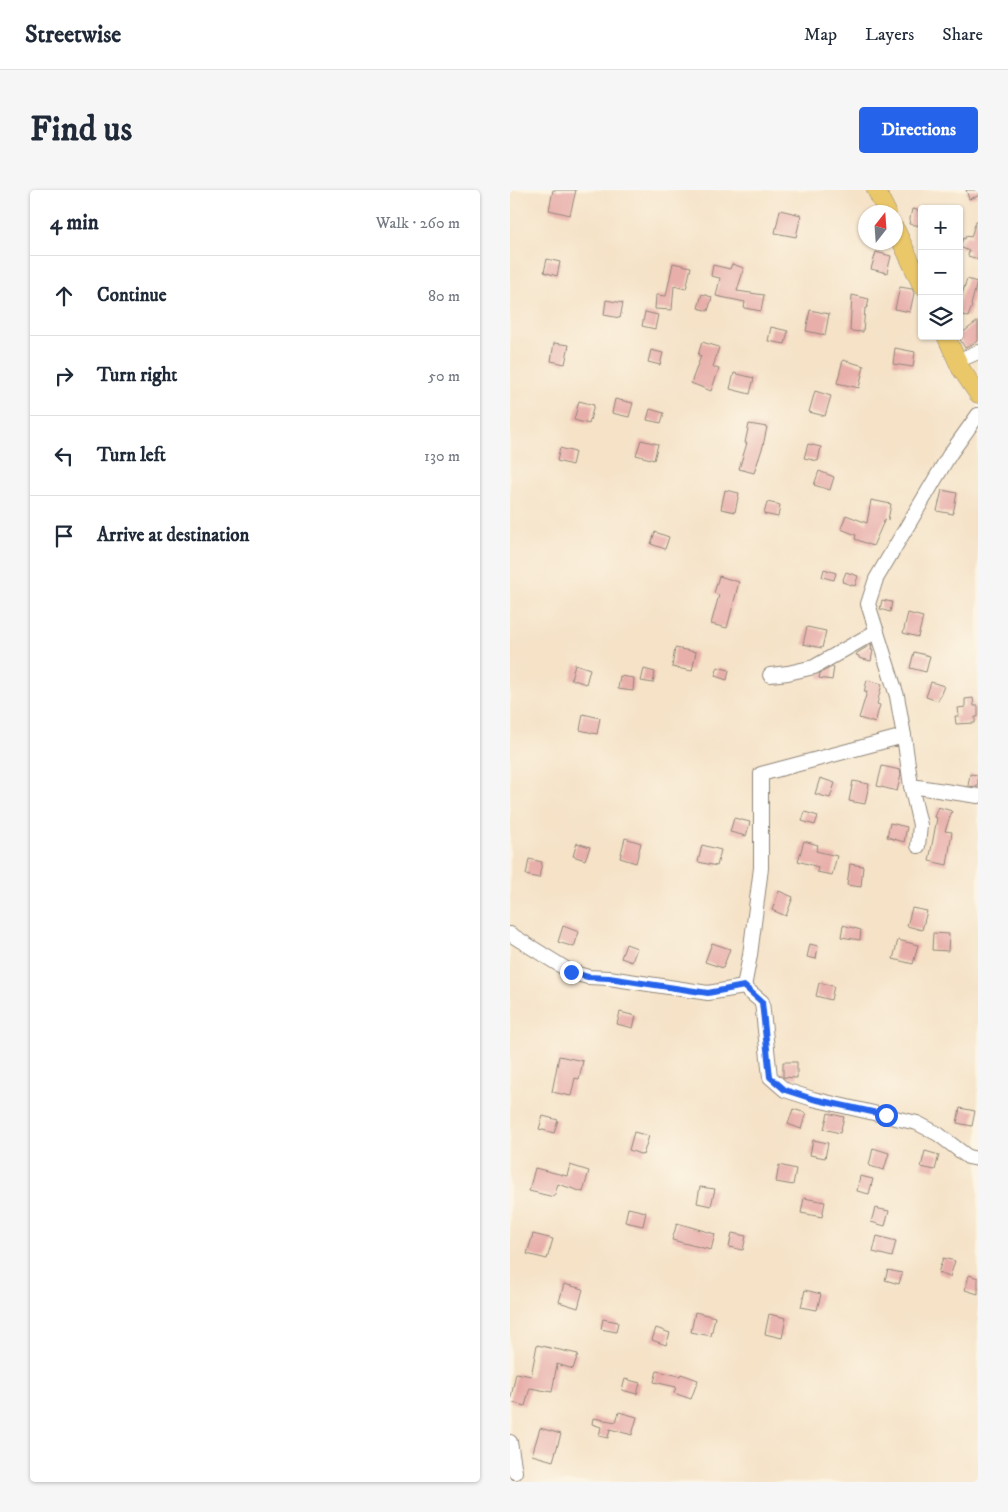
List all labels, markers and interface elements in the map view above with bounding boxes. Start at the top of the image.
text: Streetwise [25,20,121,50]
text: Map [804,24,837,46]
text: Layers [865,24,914,46]
text: Share [942,24,983,46]
button: Directions [859,107,978,153]
text: Find us [30,108,132,152]
north arrow [858,205,903,250]
map controls [918,205,963,340]
button: + [918,205,963,250]
text: 4 min [50,210,99,236]
text: Walk · 260 m [376,213,460,233]
button: − [918,250,963,295]
icon: ahead [50,282,78,310]
text: Continue [97,284,167,307]
text: 80 m [428,286,460,306]
button: layers [918,295,963,340]
icon: right [50,362,78,390]
text: Turn right [97,364,177,387]
text: 50 m [428,366,460,386]
icon: left [50,442,78,470]
text: Turn left [97,444,166,467]
text: 130 m [424,446,460,466]
icon: arrive [50,522,78,550]
text: Arrive at destination [97,524,249,547]
route end [560,961,583,984]
route start [875,1104,898,1127]

